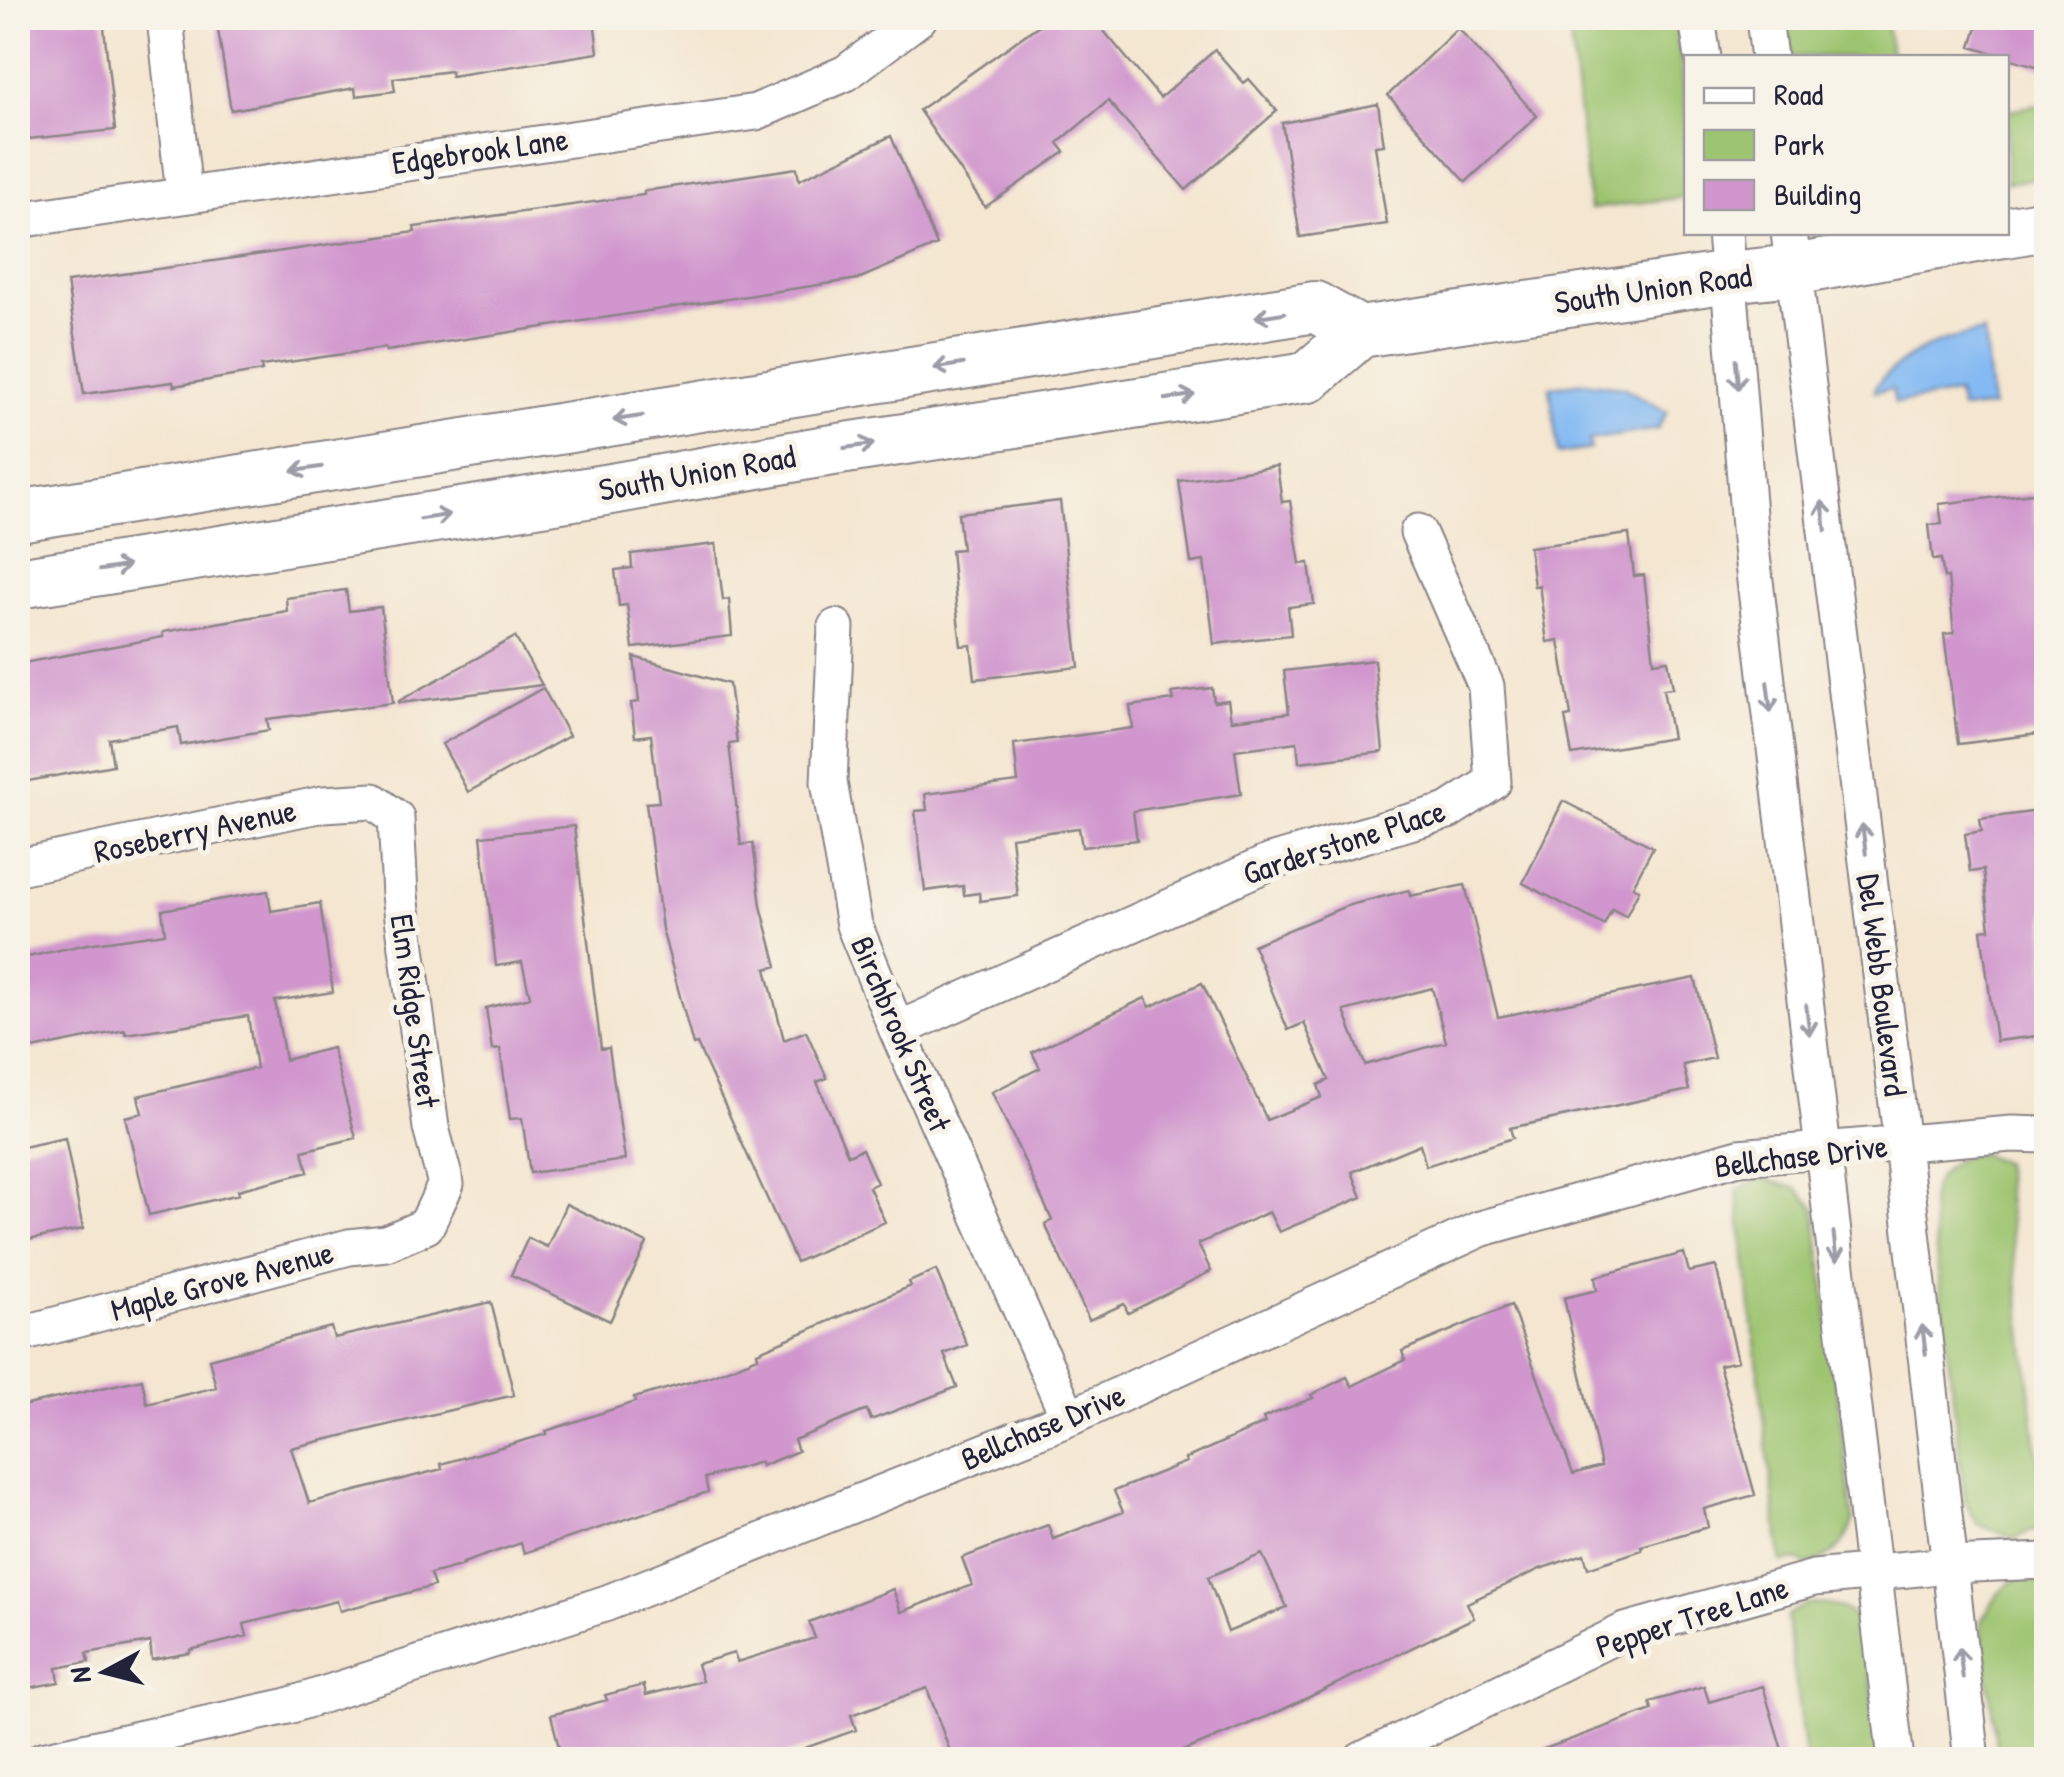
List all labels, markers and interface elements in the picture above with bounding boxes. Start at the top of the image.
legend [1684,55,2009,235]
text: Road [1774,74,1823,114]
street label: Edgebrook Lane [389,117,571,184]
text: Park [1774,124,1824,164]
text: Building [1774,174,1861,214]
street label: South Union Road [1552,253,1754,324]
one-way arrow [1254,306,1286,324]
one-way arrow [933,357,965,376]
one-way arrow [1727,357,1746,390]
one-way arrow [1164,387,1196,406]
one-way arrow [612,409,644,428]
street label: South Union Road [595,434,798,511]
one-way arrow [842,437,875,455]
one-way arrow [291,461,324,479]
one-way arrow [1814,501,1832,533]
one-way arrow [418,507,451,526]
one-way arrow [97,558,130,576]
one-way arrow [1760,681,1779,713]
street label: Roseberry Avenue [90,788,300,873]
street label: Garderstone Place [1237,789,1451,894]
one-way arrow [1854,823,1873,855]
street label: Del Webb Boulevard [1848,872,1917,1098]
street label: Elm Ridge Street [381,911,450,1111]
street label: Birchbrook Street [841,930,962,1139]
one-way arrow [1799,1003,1818,1036]
street label: Bellchase Drive [1712,1124,1890,1187]
street label: Maple Grove Avenue [106,1230,338,1331]
one-way arrow [1825,1230,1844,1263]
one-way arrow [1914,1324,1933,1356]
street label: Bellchase Drive [954,1373,1131,1480]
street label: Pepper Tree Lane [1590,1565,1794,1668]
north arrow [55,1622,155,1722]
one-way arrow [1951,1647,1970,1679]
text: N [60,1665,100,1685]

